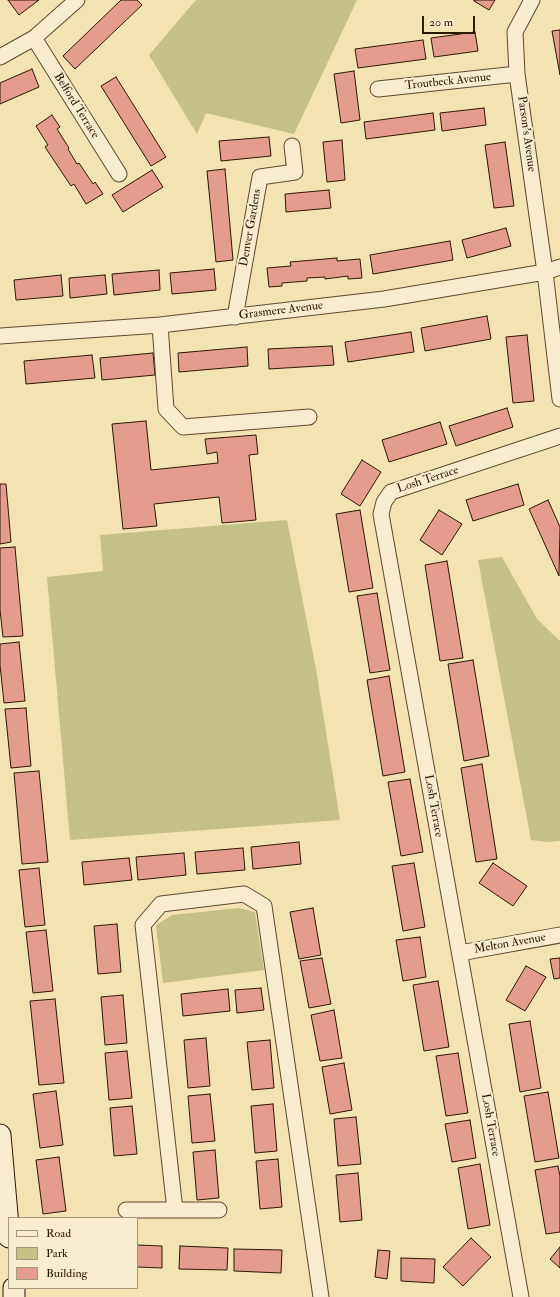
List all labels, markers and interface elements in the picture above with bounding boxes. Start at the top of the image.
scale bar [424,8,477,34]
text: 20 m [429,15,453,30]
street label: Troutbeck Avenue [404,70,492,94]
street label: Belford Terrace [50,71,102,141]
street label: Parson's Avenue [514,95,538,173]
street label: Denver Gardens [237,188,265,268]
street label: Grasmere Avenue [238,299,324,323]
street label: Losh Terrace [396,463,460,497]
street label: Losh Terrace [420,773,446,839]
street label: Melton Avenue [473,931,547,957]
street label: Losh Terrace [477,1092,503,1158]
legend [8,1217,138,1289]
text: Road [46,1226,71,1241]
text: Park [46,1246,68,1261]
text: Building [46,1266,87,1281]

